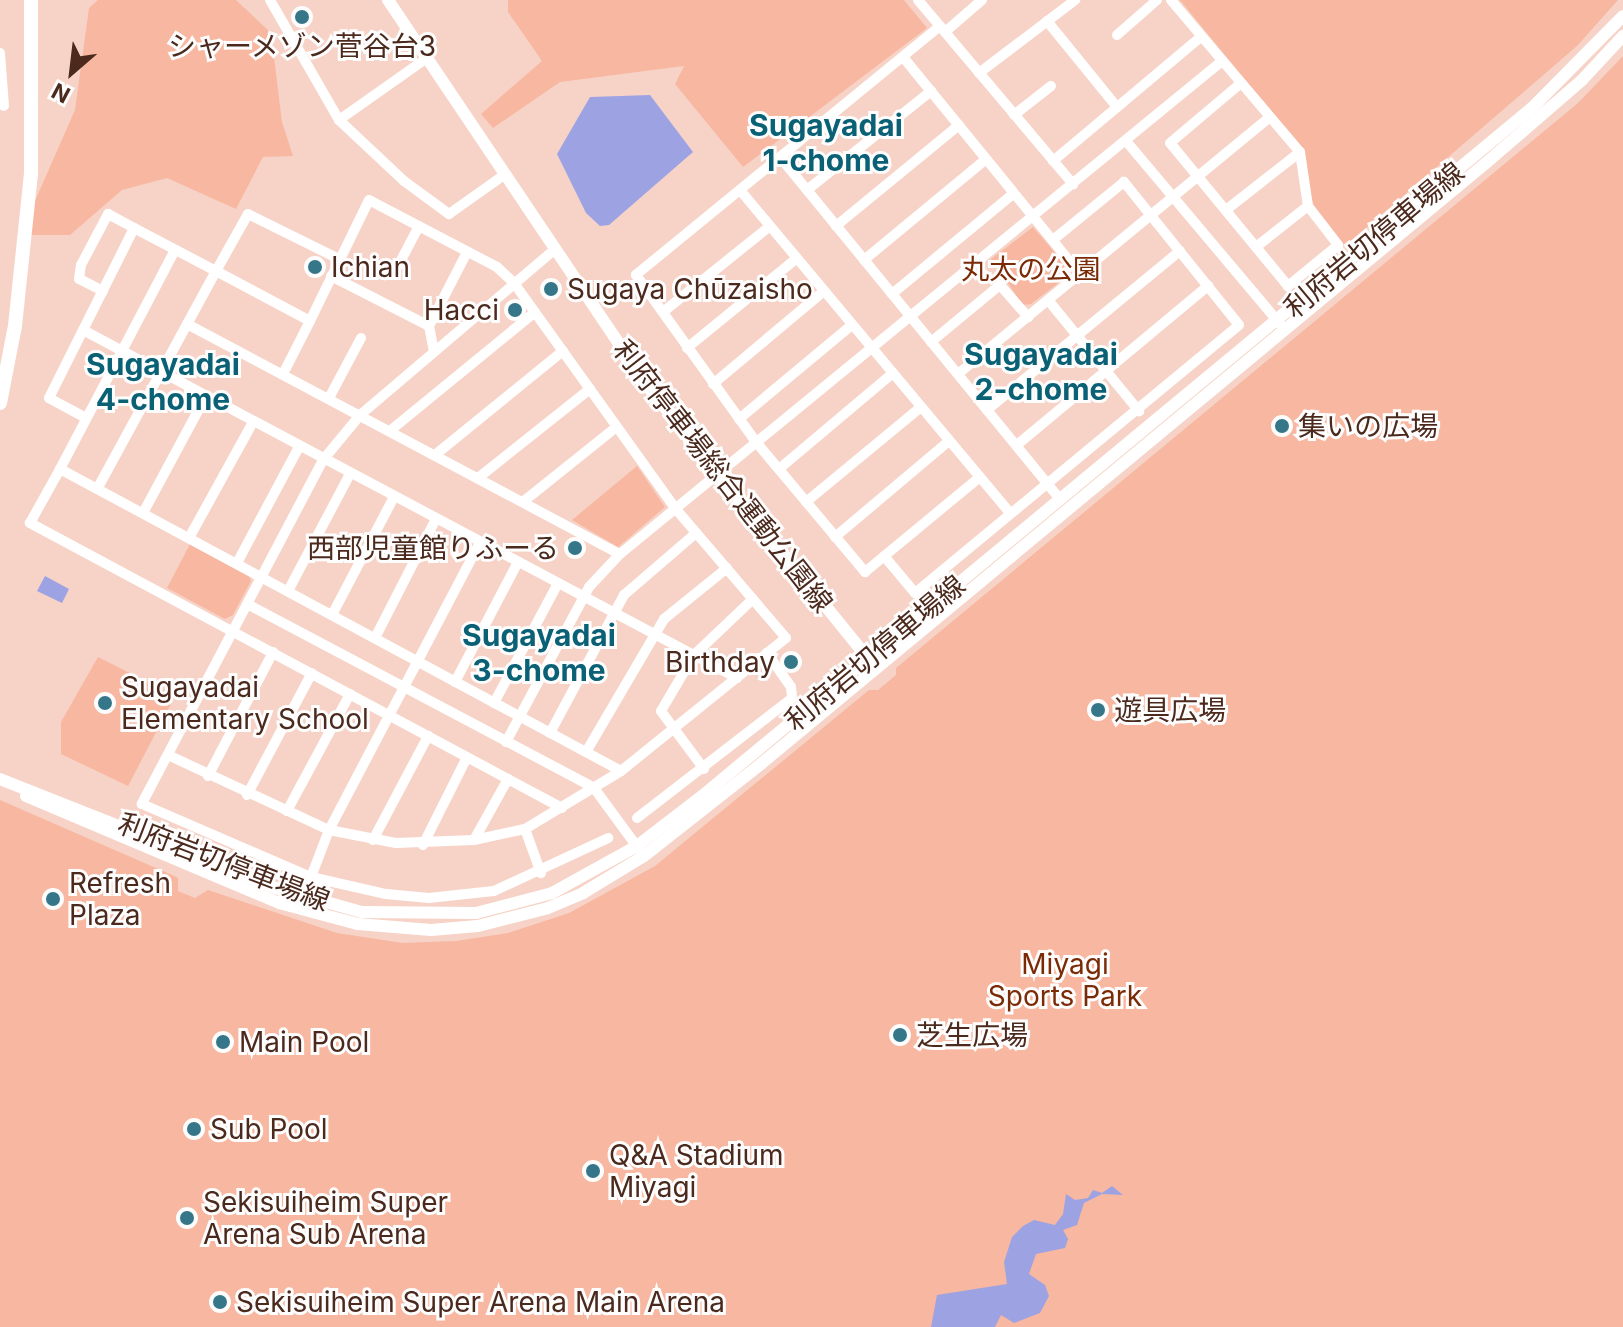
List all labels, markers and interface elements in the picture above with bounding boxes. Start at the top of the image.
marker: シャーメゾン菅谷台3 [293,8,311,26]
place label: シャーメゾン菅谷台3 [167,29,437,63]
north arrow [32,32,112,112]
text: N [47,78,74,109]
district label: Sugayadai 1-chome [749,107,903,178]
street label: 利府岩切停車場線 [1277,155,1471,325]
place label: Ichian [331,250,410,284]
park label: 丸太の公園 [961,252,1101,286]
marker: Ichian [306,258,324,276]
place label: Sugaya Chūzaisho [567,272,813,306]
marker: Sugaya Chūzaisho [542,280,560,298]
place label: Hacci [424,293,499,327]
marker: Hacci [506,301,524,319]
street label: 利府停車場総合運動公園線 [606,333,840,619]
district label: Sugayadai 2-chome [964,336,1118,406]
district label: Sugayadai 4-chome [86,346,240,416]
place label: 集いの広場 [1298,409,1438,443]
marker: 集いの広場 [1273,417,1291,435]
place label: 西部児童館りふーる [307,531,559,565]
marker: 西部児童館りふーる [566,539,584,557]
street label: 利府岩切停車場線 [778,568,972,738]
district label: Sugayadai 3-chome [462,617,616,688]
place label: Birthday [665,645,775,679]
marker: Birthday [782,653,800,671]
place label: Sugayadai Elementary School [121,670,369,736]
place label: 遊具広場 [1114,693,1226,727]
marker: Sugayadai Elementary School [96,694,114,712]
marker: 遊具広場 [1089,701,1107,719]
street label: 利府岩切停車場線 [113,806,335,918]
place label: Refresh Plaza [69,866,171,932]
marker: Refresh Plaza [44,890,62,908]
park label: Miyagi Sports Park [988,947,1142,1013]
place label: 芝生広場 [916,1018,1028,1052]
place label: Main Pool [239,1025,369,1059]
marker: 芝生広場 [891,1026,909,1044]
marker: Main Pool [214,1033,232,1051]
place label: Sub Pool [210,1112,328,1146]
marker: Sub Pool [185,1120,203,1138]
place label: Q&A Stadium Miyagi [609,1138,784,1204]
marker: Q&A Stadium Miyagi [584,1162,602,1180]
place label: Sekisuiheim Super Arena Sub Arena [203,1185,448,1251]
marker: Sekisuiheim Super Arena Sub Arena [178,1209,196,1227]
place label: Sekisuiheim Super Arena Main Arena [236,1285,725,1319]
marker: Sekisuiheim Super Arena Main Arena [211,1293,229,1311]

